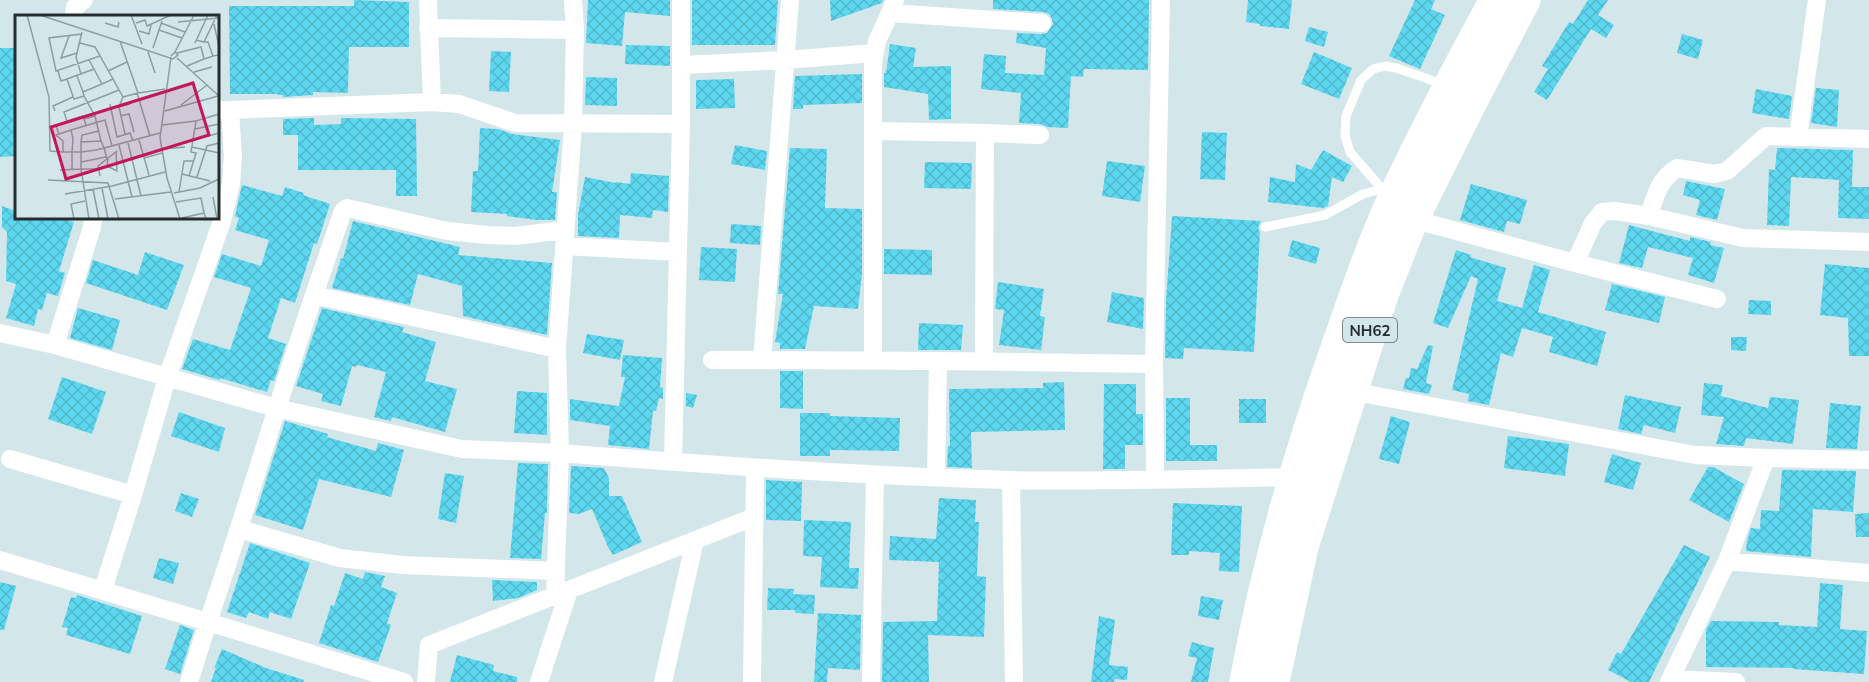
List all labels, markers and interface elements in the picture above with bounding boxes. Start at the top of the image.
inset map [15,15,219,219]
road number: NH62 [1343,318,1397,342]

